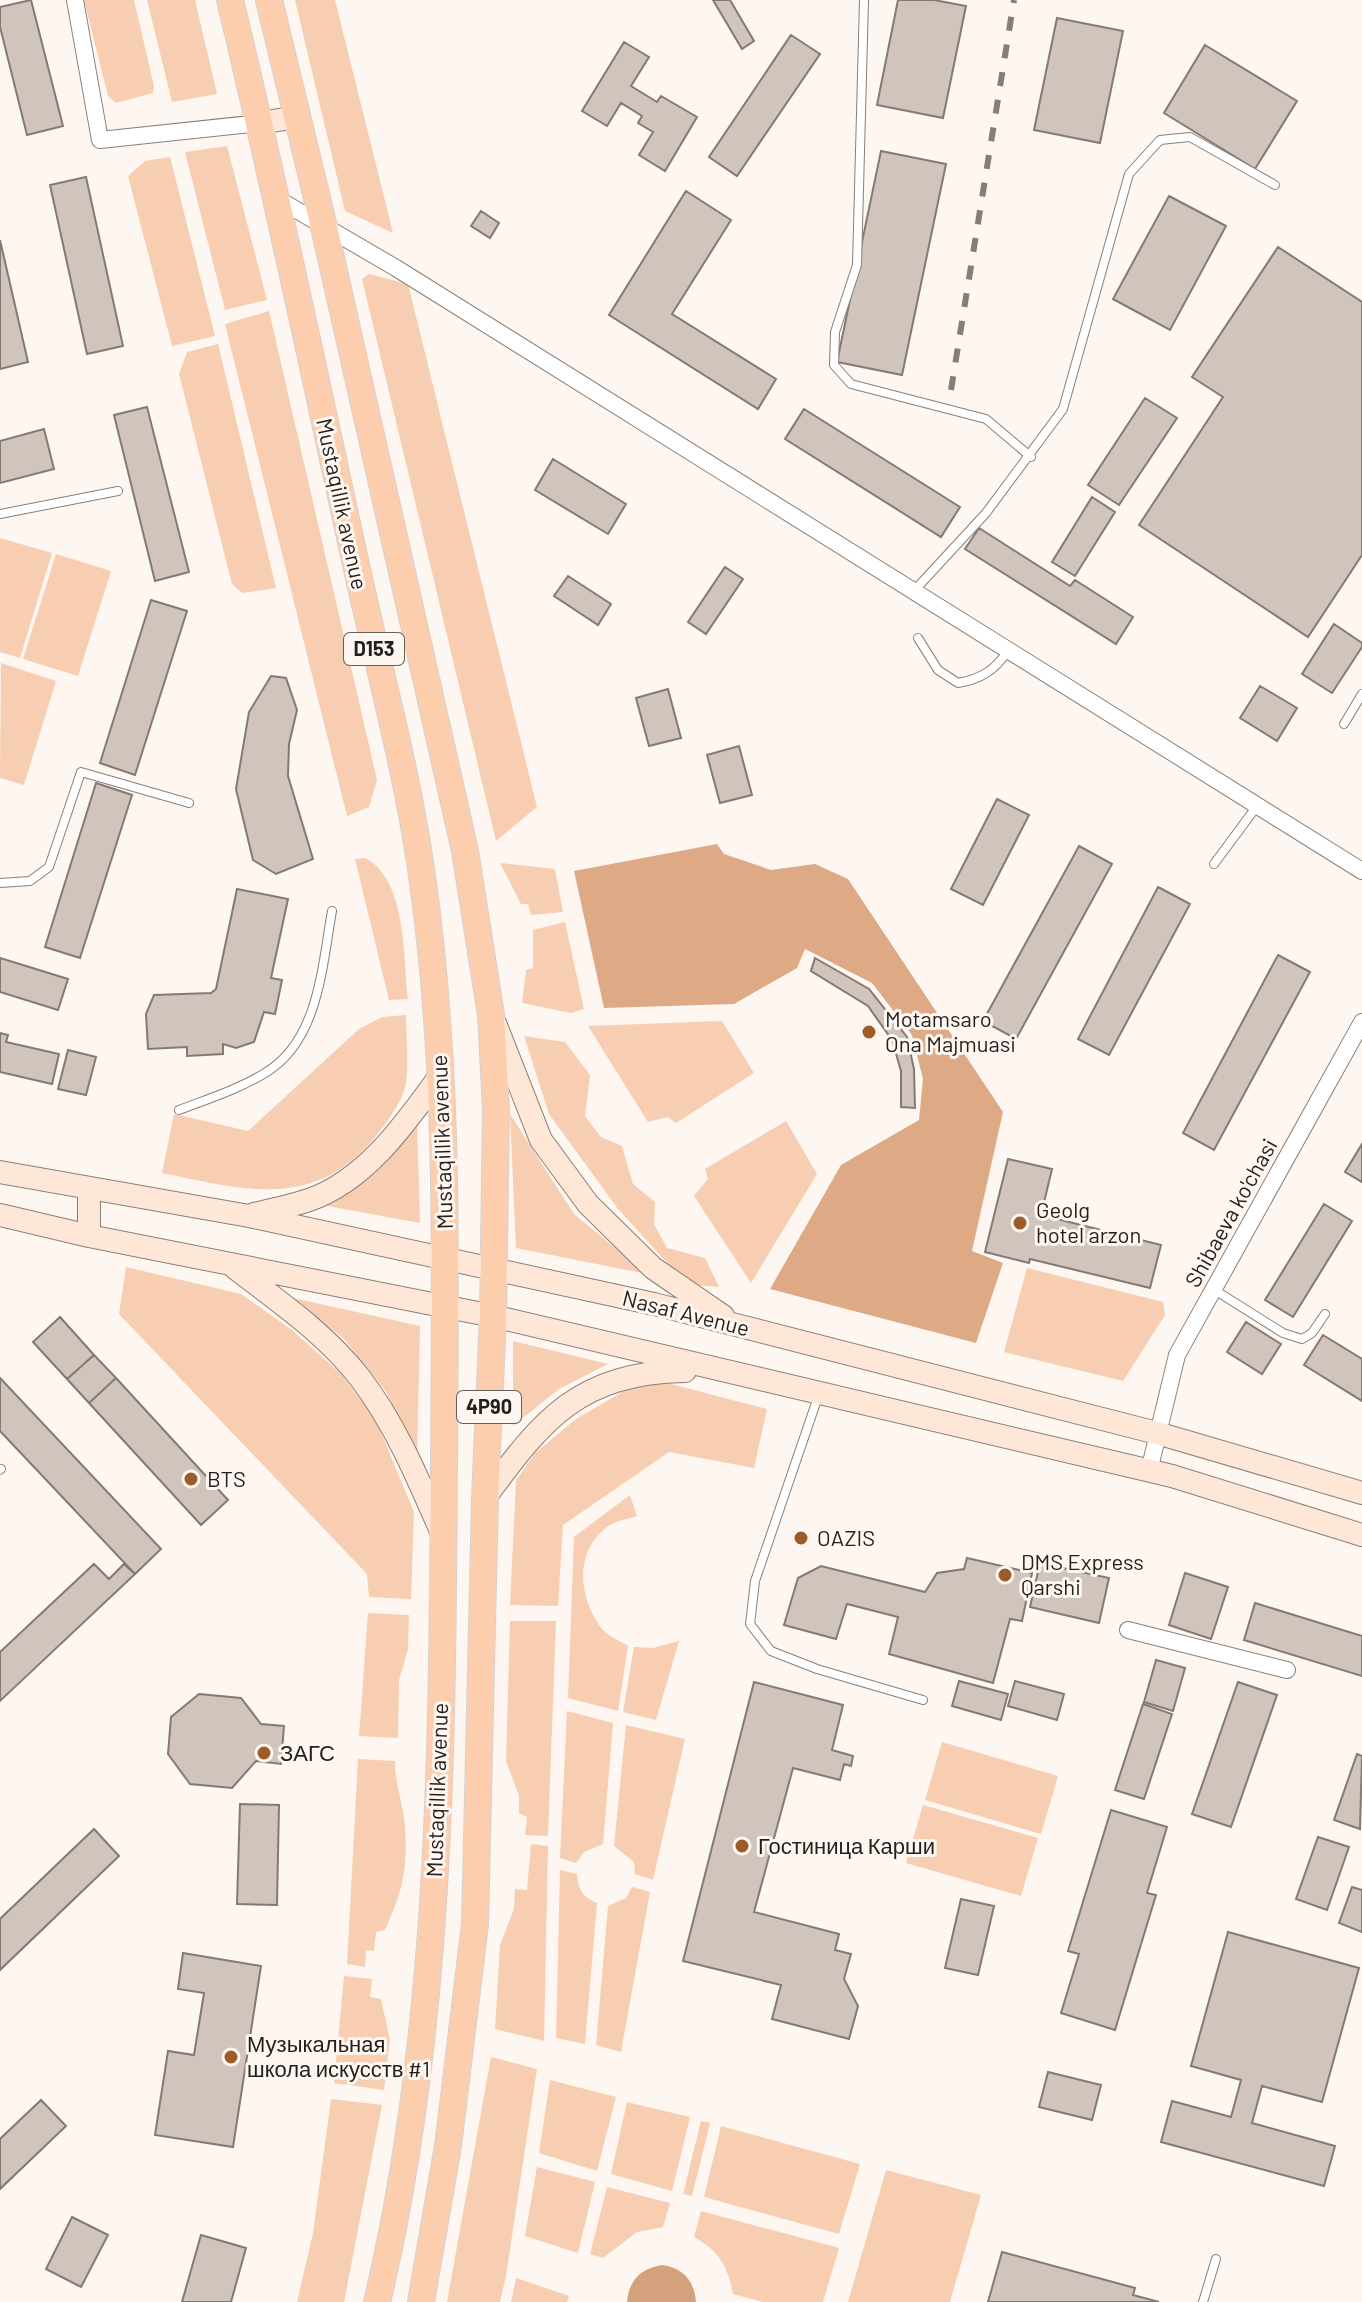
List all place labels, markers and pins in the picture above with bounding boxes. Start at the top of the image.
place label: Motamsaro Ona Majmuasi [885,1005,1016,1056]
marker: Motamsaro Ona Majmuasi [860,1023,878,1041]
place label: Geolg hotel arzon [1036,1196,1141,1247]
marker: Geolg hotel arzon [1011,1214,1029,1232]
place label: BTS [207,1465,246,1491]
marker: BTS [182,1470,200,1488]
place label: OAZIS [817,1524,875,1550]
marker: OAZIS [792,1529,810,1547]
place label: DMS Express Qarshi [1021,1548,1144,1599]
marker: DMS Express Qarshi [996,1566,1014,1584]
place label: ЗАГС [280,1739,335,1765]
marker: ЗАГС [255,1744,273,1762]
place label: Гостиница Карши [758,1832,935,1859]
marker: Гостиница Карши [733,1837,751,1855]
place label: Музыкальная школа искусств #1 [247,2030,430,2082]
marker: Музыкальная школа искусств #1 [222,2048,240,2066]

